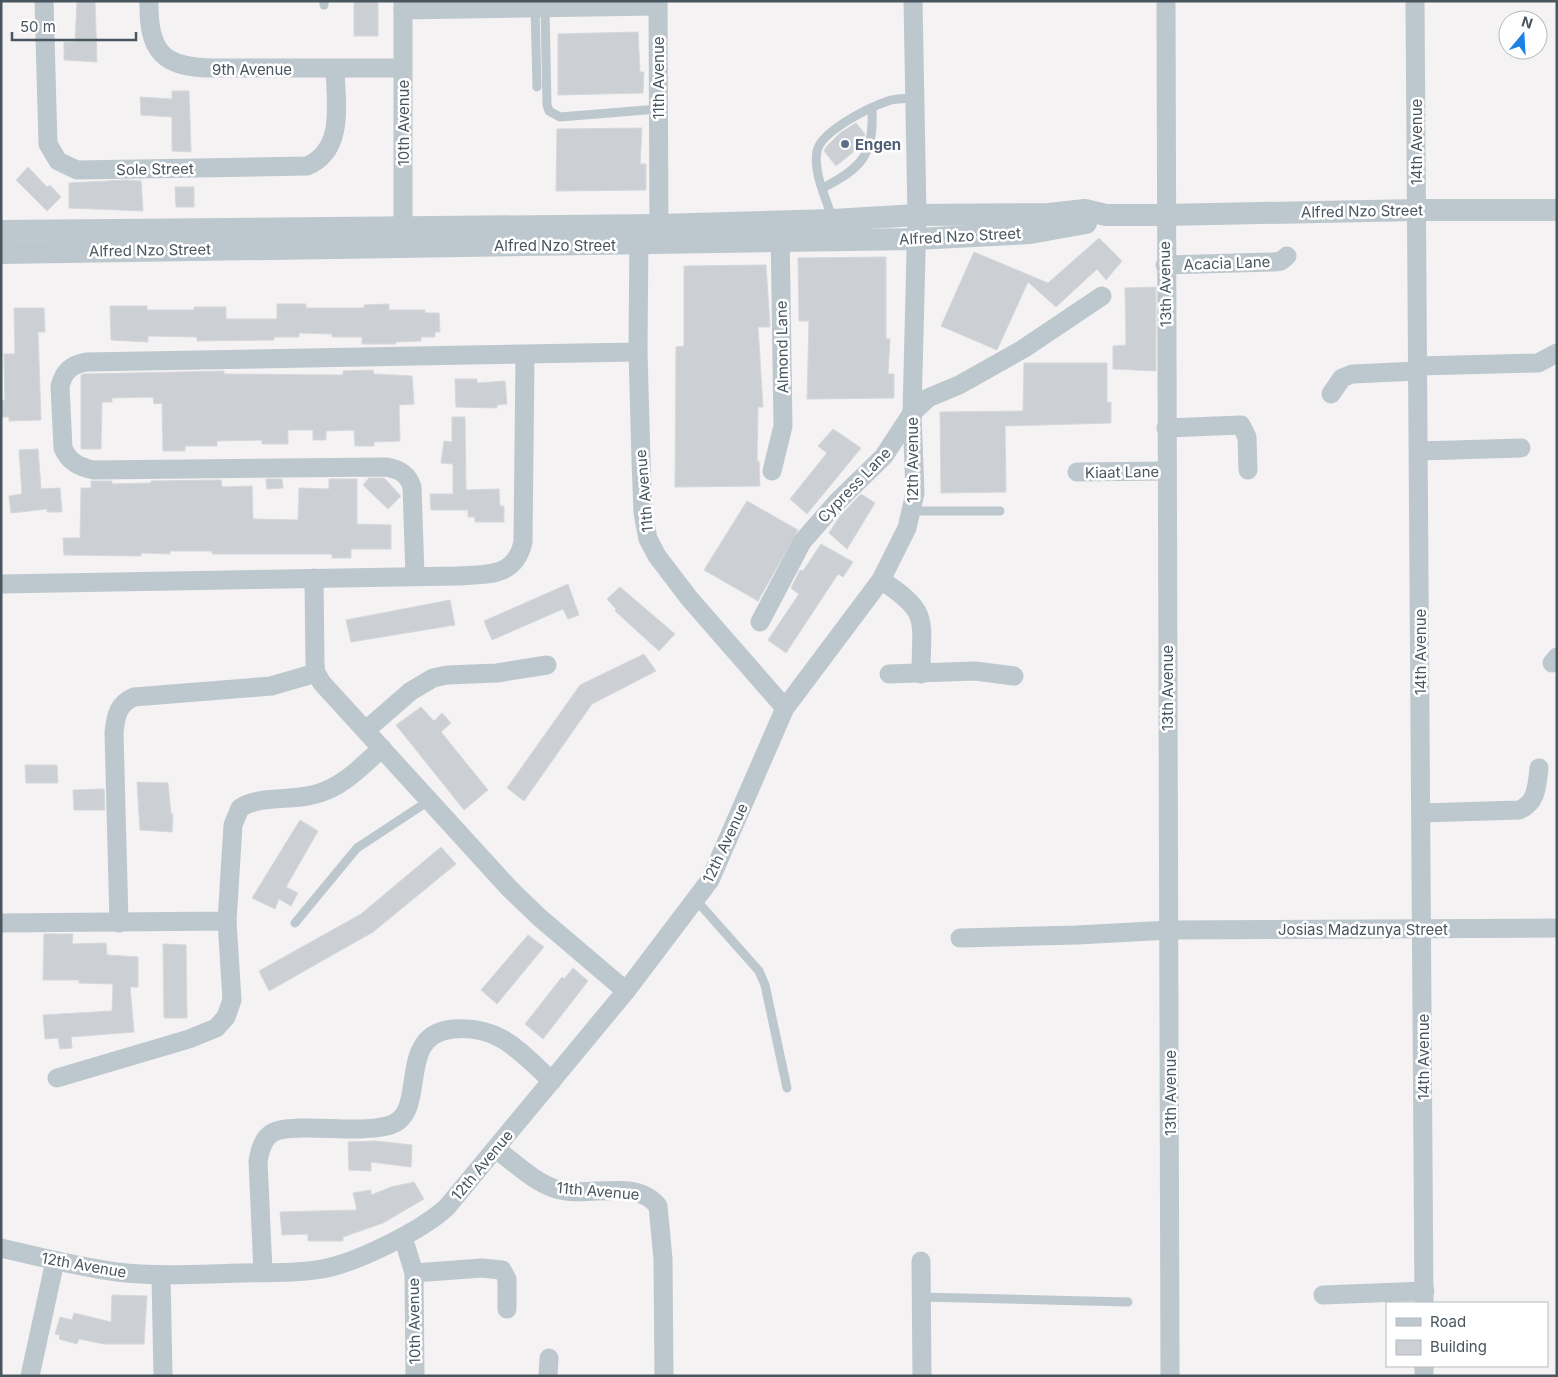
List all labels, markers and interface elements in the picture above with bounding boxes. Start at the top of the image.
scale bar [12,10,136,42]
north arrow [1498,10,1548,60]
text: N [1519,12,1535,32]
text: 50 m [20,17,56,36]
street label: 11th Avenue [649,36,668,120]
street label: 9th Avenue [212,60,292,79]
street label: 10th Avenue [394,80,413,166]
street label: 14th Avenue [1407,99,1426,185]
place label: Engen [855,135,901,154]
marker: Engen [839,138,851,150]
street label: Sole Street [116,159,194,179]
street label: Alfred Nzo Street [1301,200,1423,222]
street label: Alfred Nzo Street [899,223,1021,249]
street label: Alfred Nzo Street [494,236,616,255]
street label: Alfred Nzo Street [89,239,211,261]
street label: 13th Avenue [1155,241,1175,327]
street label: Acacia Lane [1183,252,1271,274]
street label: Almond Lane [772,300,792,394]
street label: 12th Avenue [903,417,922,503]
street label: Cypress Lane [813,443,895,527]
street label: 11th Avenue [631,449,657,533]
street label: Kiaat Lane [1085,462,1159,482]
street label: 14th Avenue [1411,609,1430,695]
street label: 13th Avenue [1158,645,1177,731]
street label: 12th Avenue [698,800,752,886]
street label: Josias Madzunya Street [1278,920,1448,939]
street label: 14th Avenue [1414,1014,1433,1100]
street label: 13th Avenue [1161,1050,1180,1136]
street label: 12th Avenue [447,1126,517,1204]
street label: 11th Avenue [556,1178,640,1204]
street label: 12th Avenue [40,1248,128,1282]
street label: 10th Avenue [404,1278,424,1364]
legend [1386,1302,1548,1367]
text: Road [1430,1312,1466,1331]
text: Building [1430,1337,1487,1356]

